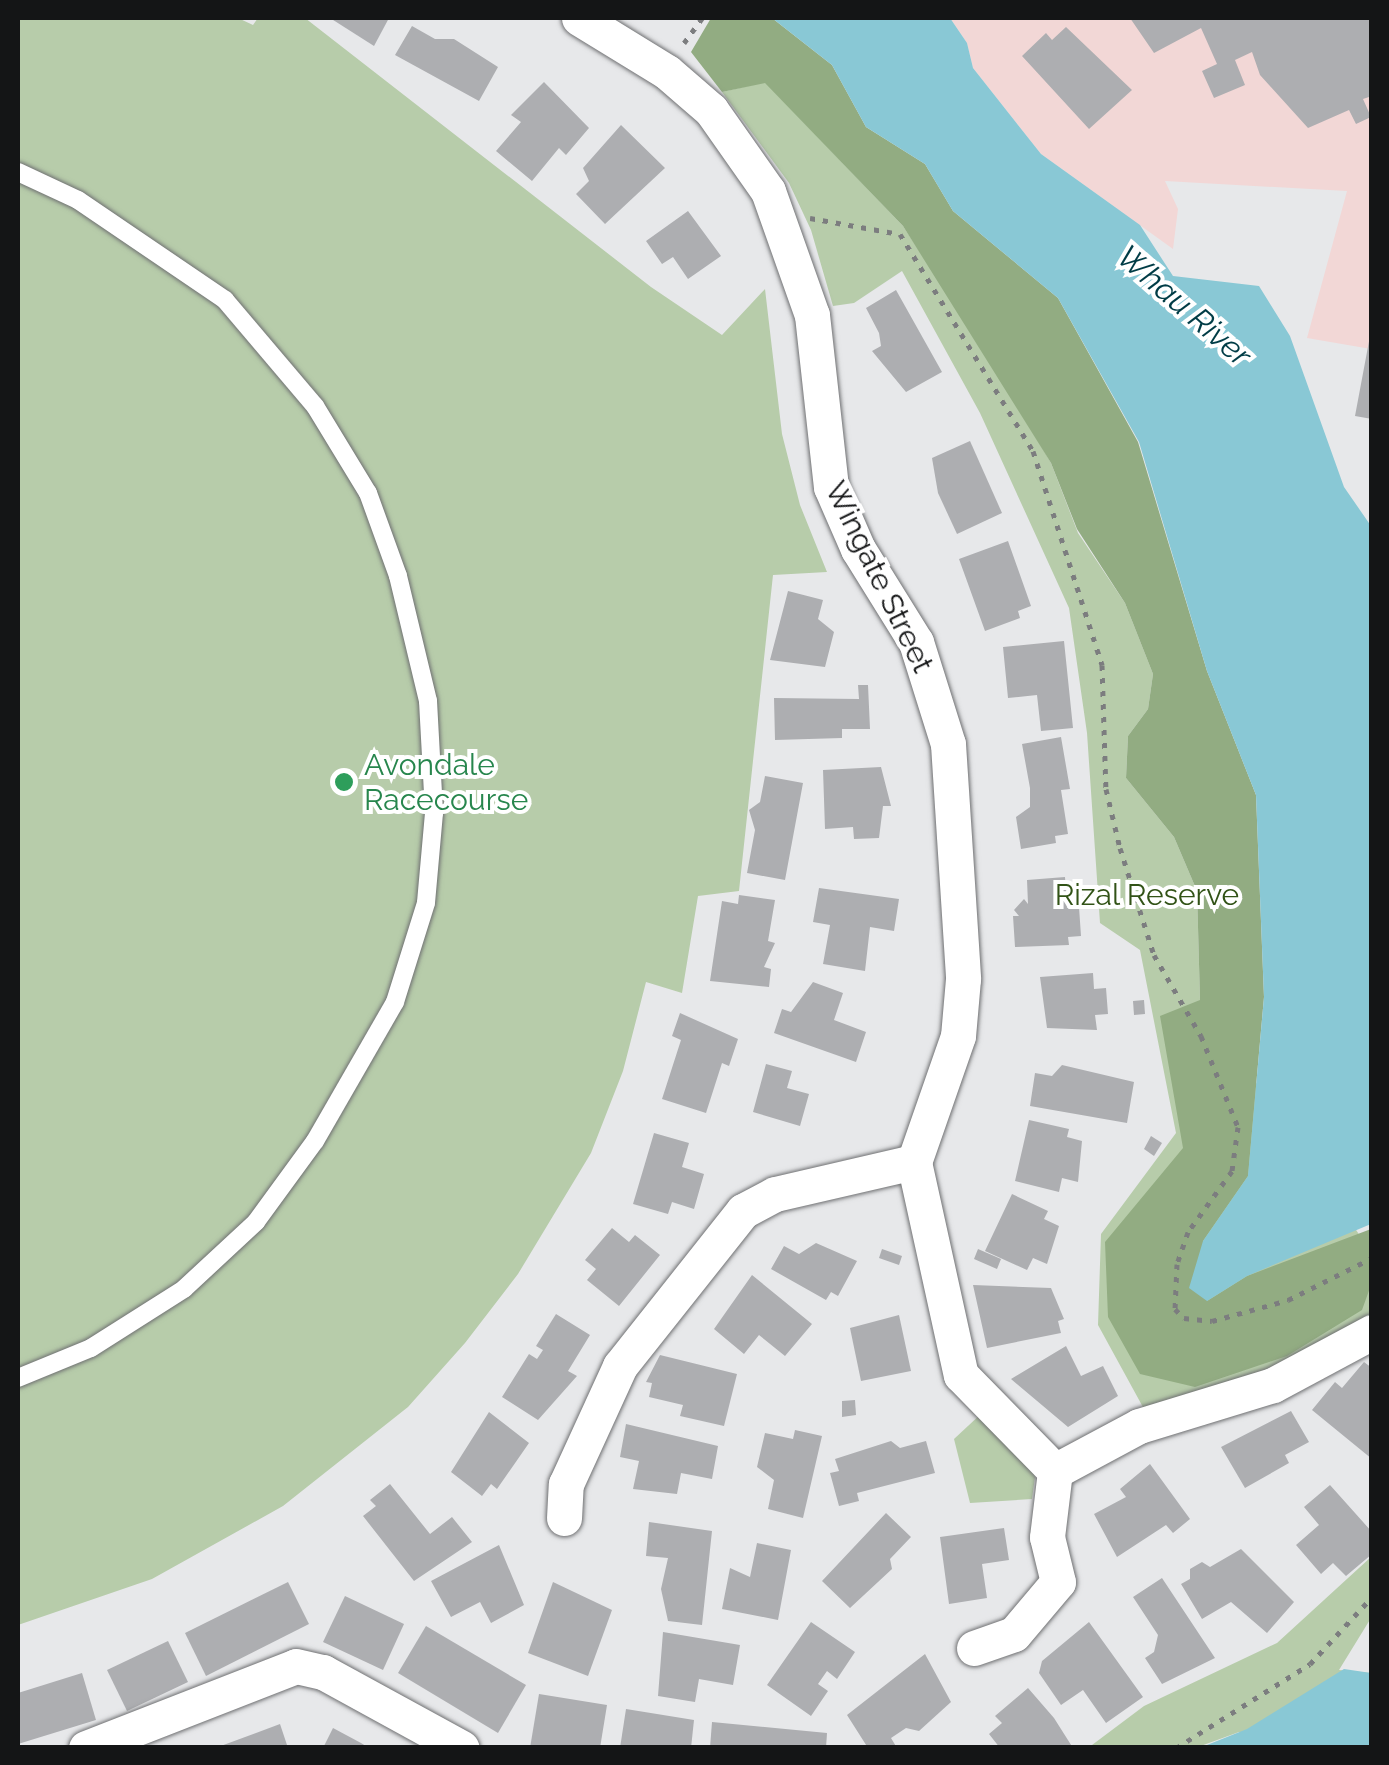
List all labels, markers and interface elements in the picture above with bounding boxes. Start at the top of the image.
water label: Whau River [1109,237,1259,375]
street label: Wingate Street [817,475,941,679]
place label: Avondale Racecourse [364,747,528,818]
marker: Avondale Racecourse [333,771,355,793]
park label: Rizal Reserve [1054,877,1240,913]

